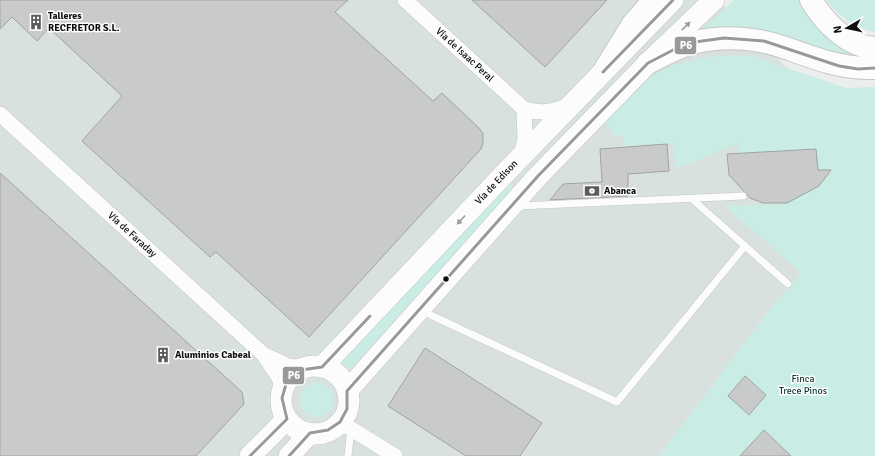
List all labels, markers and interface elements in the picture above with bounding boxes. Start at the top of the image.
north arrow [827,8,867,48]
place label: Talleres RECFRETOR S.L. [48,10,120,34]
building icon: Talleres RECFRETOR S.L. [27,13,45,31]
one-way arrow [681,21,691,31]
street label: Vía de Isaac Peral [433,25,496,84]
text: N [831,25,845,34]
line badge: P6 [674,36,697,55]
text: P6 [680,39,692,52]
street label: Vía de Edison [473,158,520,207]
bank icon: Abanca [583,182,601,200]
place label: Abanca [604,185,636,197]
street label: Vía de Faraday [105,209,159,260]
one-way arrow [457,215,466,224]
unlabelled marker [441,274,451,284]
building icon: Aluminios Cabeal [154,346,172,364]
place label: Aluminios Cabeal [175,349,251,361]
line badge: P6 [282,366,305,385]
text: P6 [288,369,300,382]
park label: Finca Trece Pinos [779,373,828,397]

